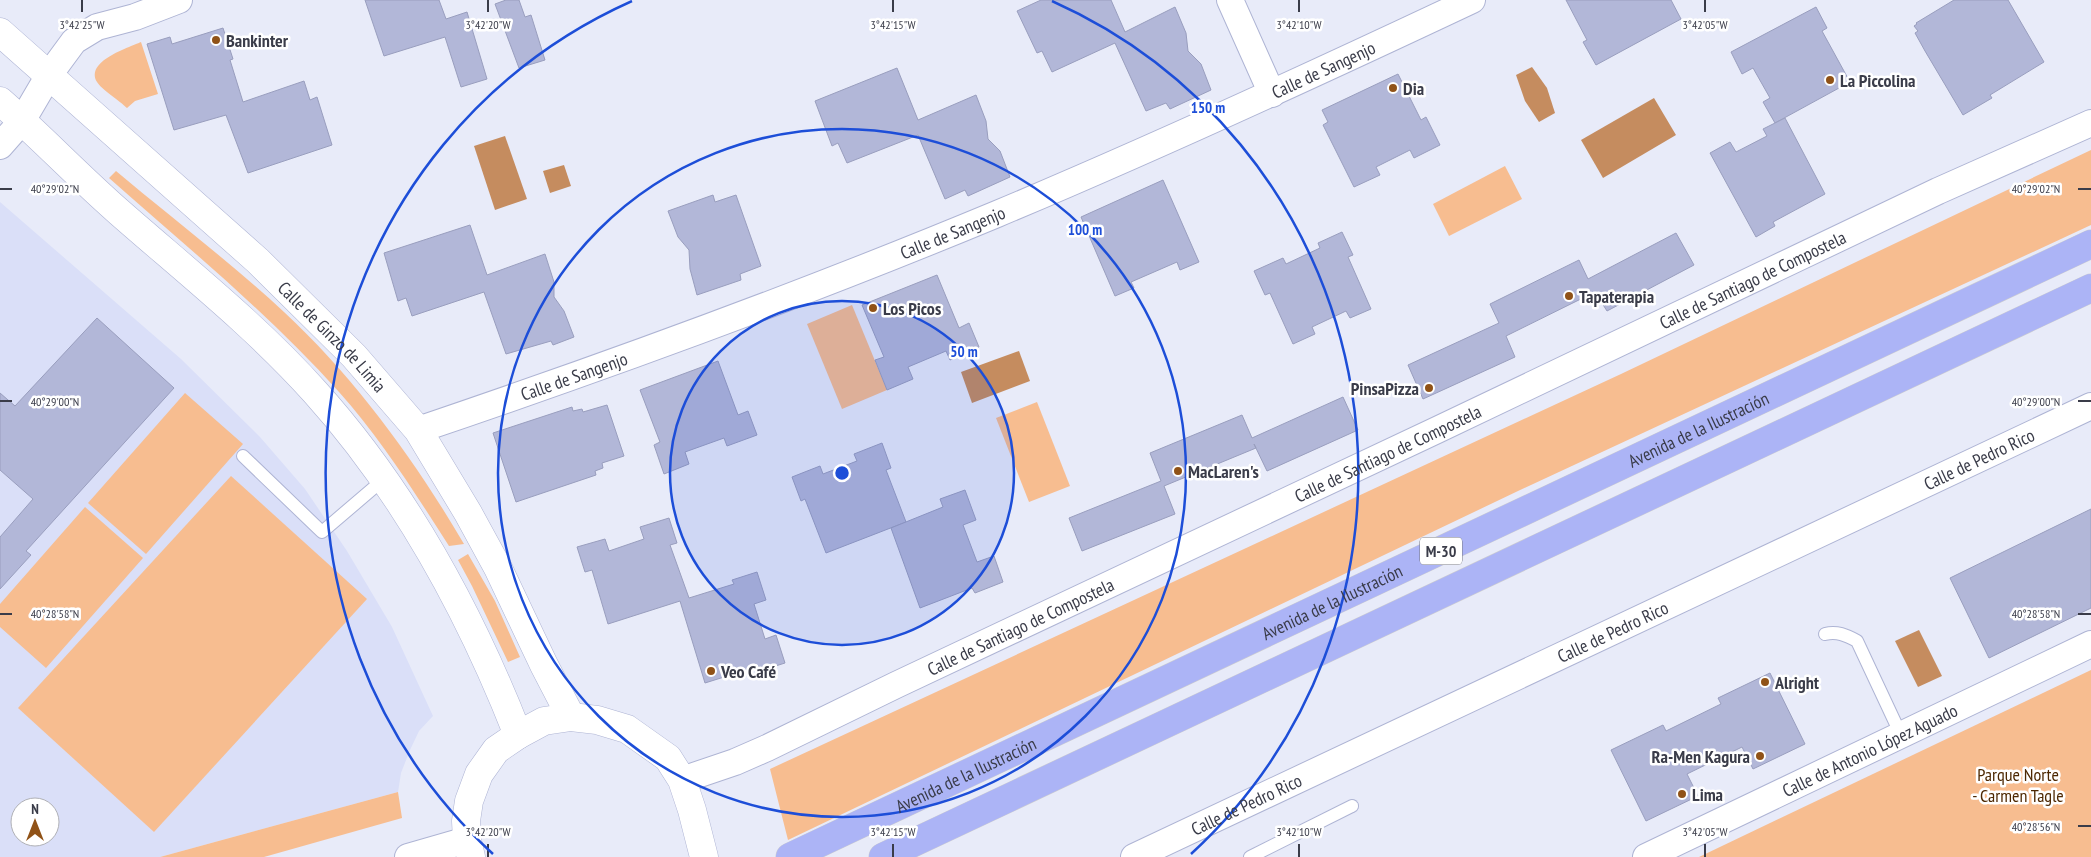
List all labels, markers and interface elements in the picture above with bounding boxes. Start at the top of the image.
text: 3°42'25"W [59,17,105,32]
text: 3°42'20"W [465,17,511,32]
text: 3°42'15"W [870,17,916,32]
text: 3°42'10"W [1276,17,1322,32]
text: 3°42'05"W [1682,17,1728,32]
place label: Bankinter [226,29,289,52]
marker: Bankinter [210,34,222,46]
street label: Calle de Sangenjo [1268,35,1379,103]
place label: La Piccolina [1840,69,1915,92]
marker: La Piccolina [1824,74,1836,86]
place label: Dia [1403,77,1424,100]
marker: Dia [1387,82,1399,94]
text: 150 m [1191,98,1225,117]
text: 40°29'02"N [31,181,79,196]
text: 40°29'02"N [2012,181,2060,196]
street label: Calle de Sangenjo [897,200,1009,264]
text: 100 m [1068,220,1102,239]
street label: Calle de Santiago de Compostela [1655,225,1849,334]
street label: Calle de Ginzo de Limia [273,276,391,397]
place label: Tapaterapia [1579,285,1654,308]
marker: Tapaterapia [1563,290,1575,302]
place label: Los Picos [883,297,941,320]
marker: Los Picos [867,302,879,314]
text: 50 m [950,342,978,361]
street label: Calle de Sangenjo [517,346,631,405]
place label: PinsaPizza [1351,377,1419,400]
marker: PinsaPizza [1423,382,1435,394]
street label: Avenida de la Ilustración [1624,386,1772,472]
text: 40°29'00"N [31,394,79,409]
text: 40°29'00"N [2012,394,2060,409]
street label: Calle de Santiago de Compostela [1291,399,1485,507]
street label: Calle de Pedro Rico [1920,423,2038,495]
place label: MacLaren's [1188,460,1259,483]
centre of rings [833,464,851,482]
marker: MacLaren's [1172,465,1184,477]
road number: M-30 [1420,538,1462,564]
street label: Avenida de la Ilustración [1258,559,1406,645]
street label: Calle de Santiago de Compostela [923,572,1118,680]
street label: Calle de Pedro Rico [1553,595,1672,667]
text: 40°28'58"N [31,606,79,621]
text: 40°28'58"N [2012,606,2060,621]
place label: Veo Café [720,660,776,683]
marker: Veo Café [705,665,717,677]
place label: Alright [1774,671,1820,694]
marker: Alright [1759,676,1771,688]
street label: Calle de Antonio López Aguado [1778,698,1961,802]
street label: Avenida de la Ilustración [892,731,1039,817]
place label: Ra-Men Kagura [1651,745,1750,768]
marker: Ra-Men Kagura [1754,750,1766,762]
park label: Parque Norte - Carmen Tagle [1972,763,2064,807]
street label: Calle de Pedro Rico [1187,768,1305,840]
place label: Lima [1692,783,1723,806]
marker: Lima [1676,788,1688,800]
north arrow [10,797,60,847]
text: N [31,800,39,818]
text: 40°28'56"N [2012,819,2060,834]
text: 3°42'20"W [465,824,511,839]
text: 3°42'15"W [870,824,916,839]
text: 3°42'10"W [1276,824,1322,839]
text: 3°42'05"W [1682,824,1728,839]

